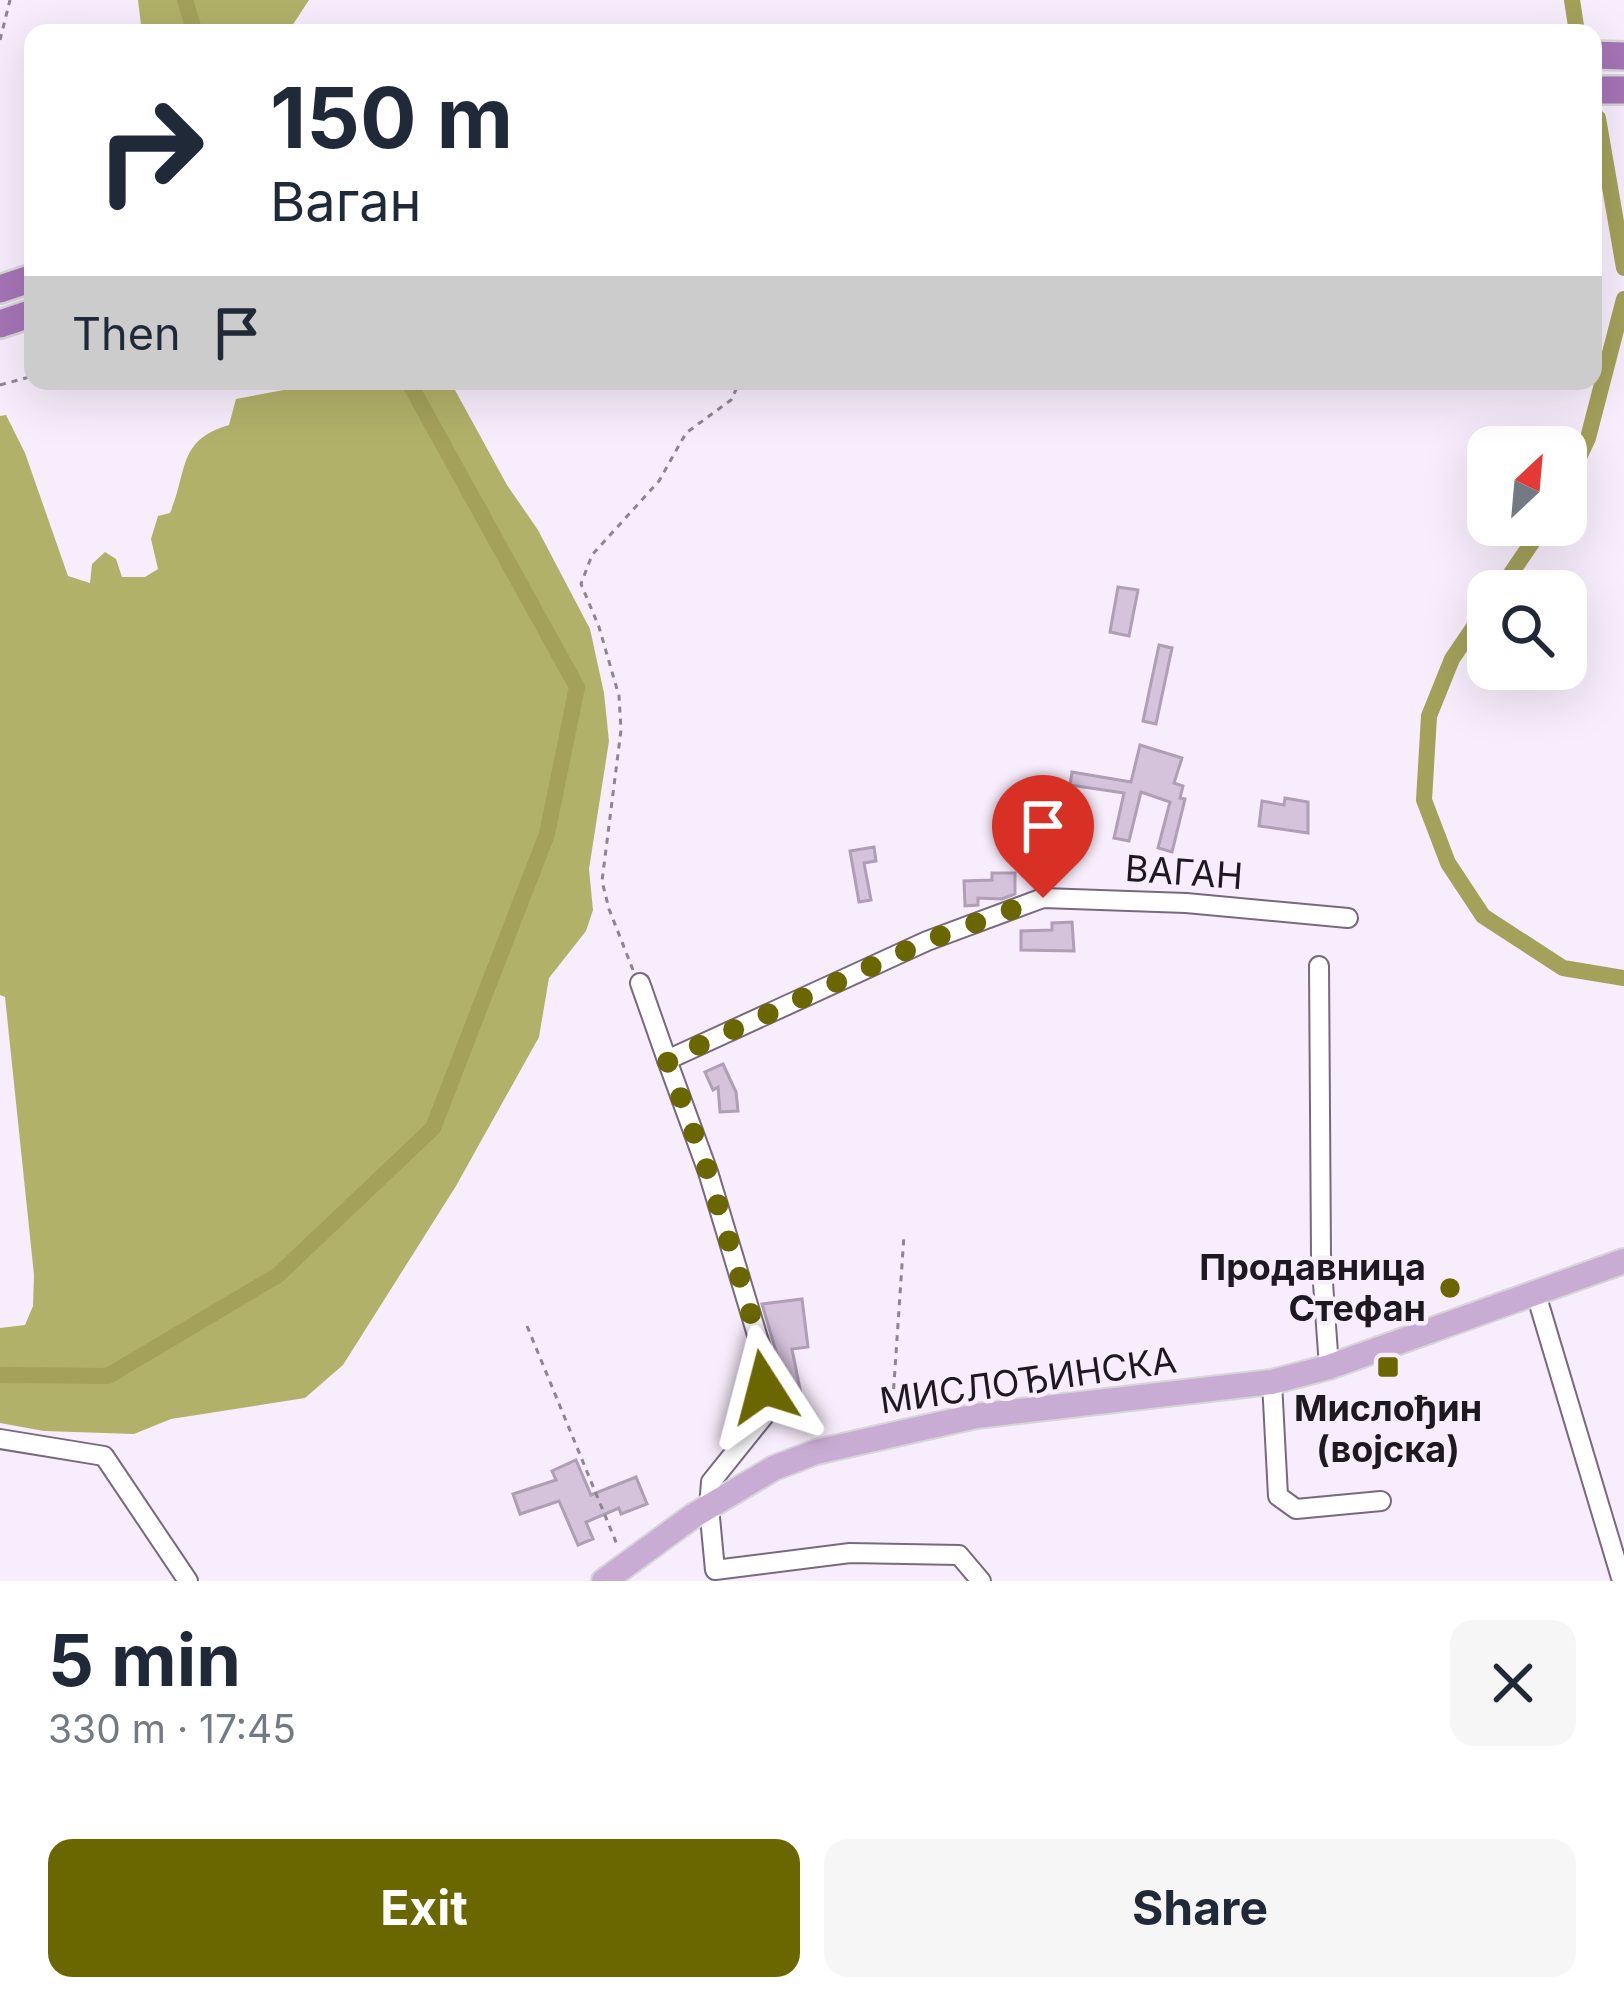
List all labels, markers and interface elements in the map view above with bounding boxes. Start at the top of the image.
text: 150 m [270,67,513,168]
icon: right [72,72,228,228]
text: Ваган [270,169,421,234]
icon: arrive [204,300,270,366]
text: Then [72,306,180,361]
north arrow [1467,426,1587,546]
map controls [1467,426,1587,690]
button: search [1467,570,1587,690]
pin [992,775,1094,898]
icon: arrive [1010,793,1076,859]
street label: ВАГАН [1124,846,1244,898]
place label: Продавница Стефан [1199,1245,1426,1330]
marker: Продавница Стефан [1437,1275,1463,1301]
position arrow [701,1324,827,1450]
street label: МИСЛОЂИНСКА [877,1337,1179,1423]
marker: Мислођин (војска) [1375,1354,1401,1380]
place label: Мислођин (војска) [1294,1386,1482,1471]
text: 5 min [48,1616,241,1703]
button: close [1450,1620,1576,1746]
text: 330 m · 17:45 [48,1705,296,1752]
button: Exit [48,1839,800,1977]
button: Share [824,1839,1576,1977]

